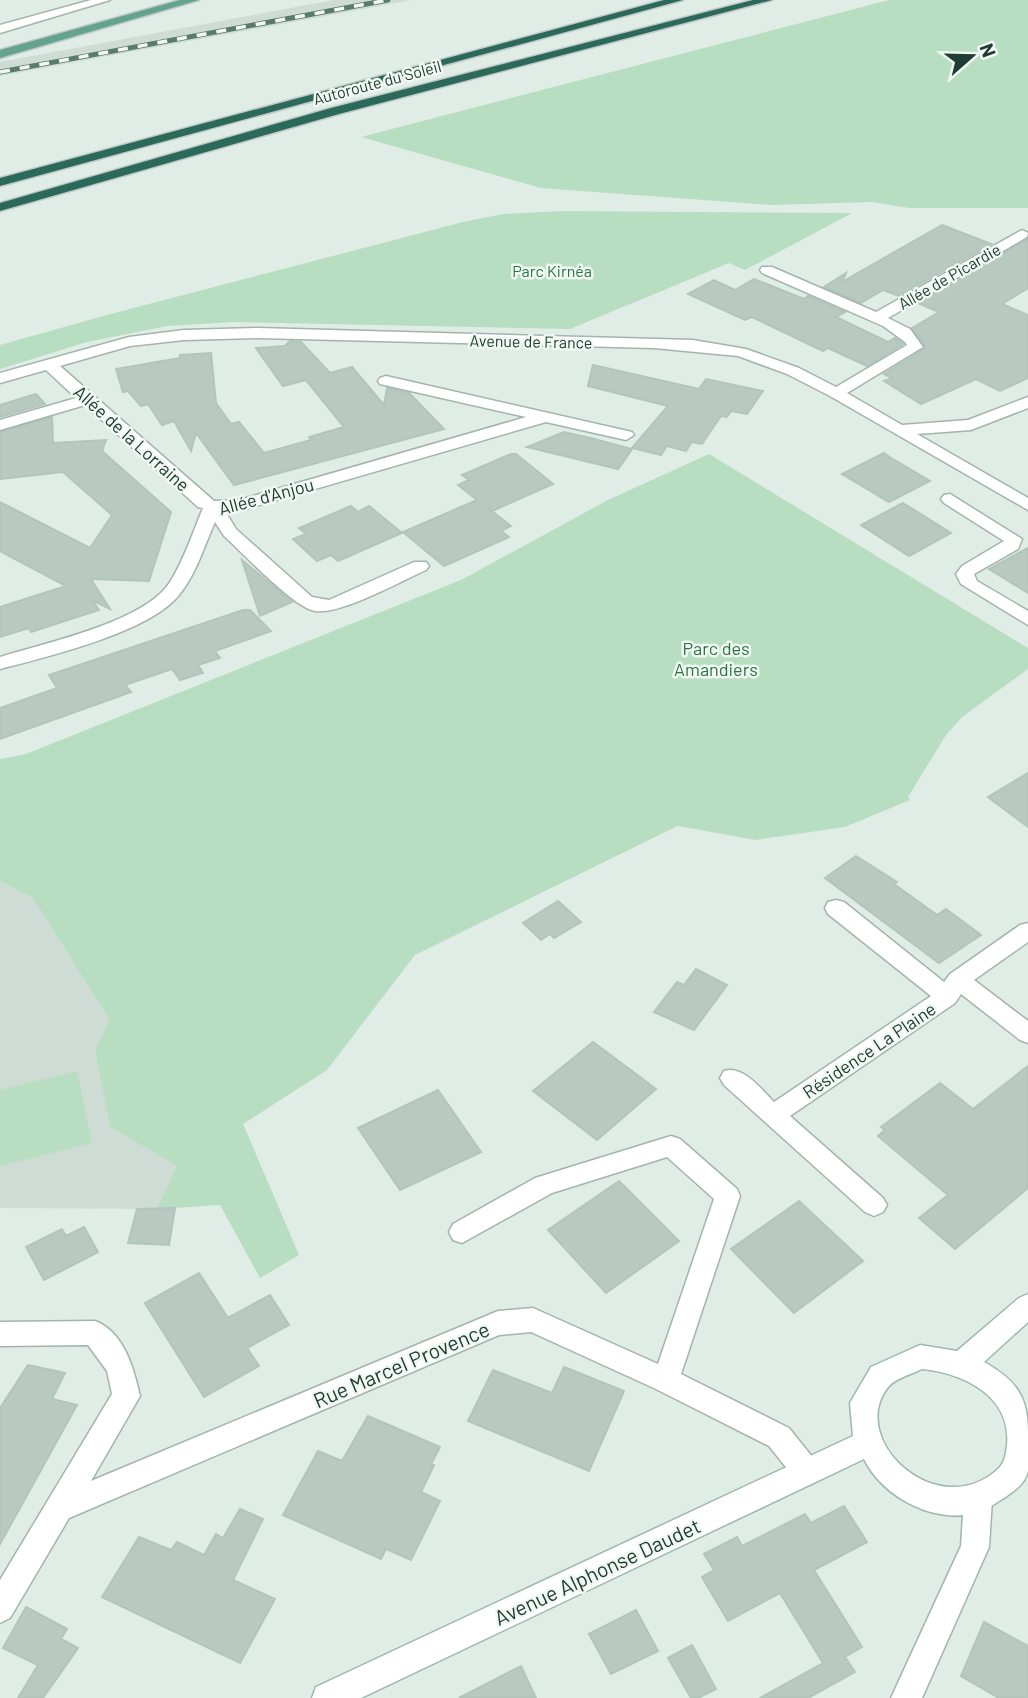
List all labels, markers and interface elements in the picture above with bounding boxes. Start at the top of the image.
north arrow [937,21,1007,91]
text: N [975,40,1001,60]
street label: Autoroute du Soleil [311,56,443,108]
street label: Allée de Picardie [894,239,1004,313]
park label: Parc Kirnéa [512,261,592,280]
street label: Avenue de France [469,330,593,352]
street label: Allée de la Lorraine [70,380,194,496]
street label: Allée d'Anjou [216,473,316,519]
park label: Parc des Amandiers [674,637,758,680]
street label: Résidence La Plaine [798,997,940,1103]
street label: Rue Marcel Provence [309,1316,493,1412]
street label: Avenue Alphonse Daudet [490,1512,704,1630]

